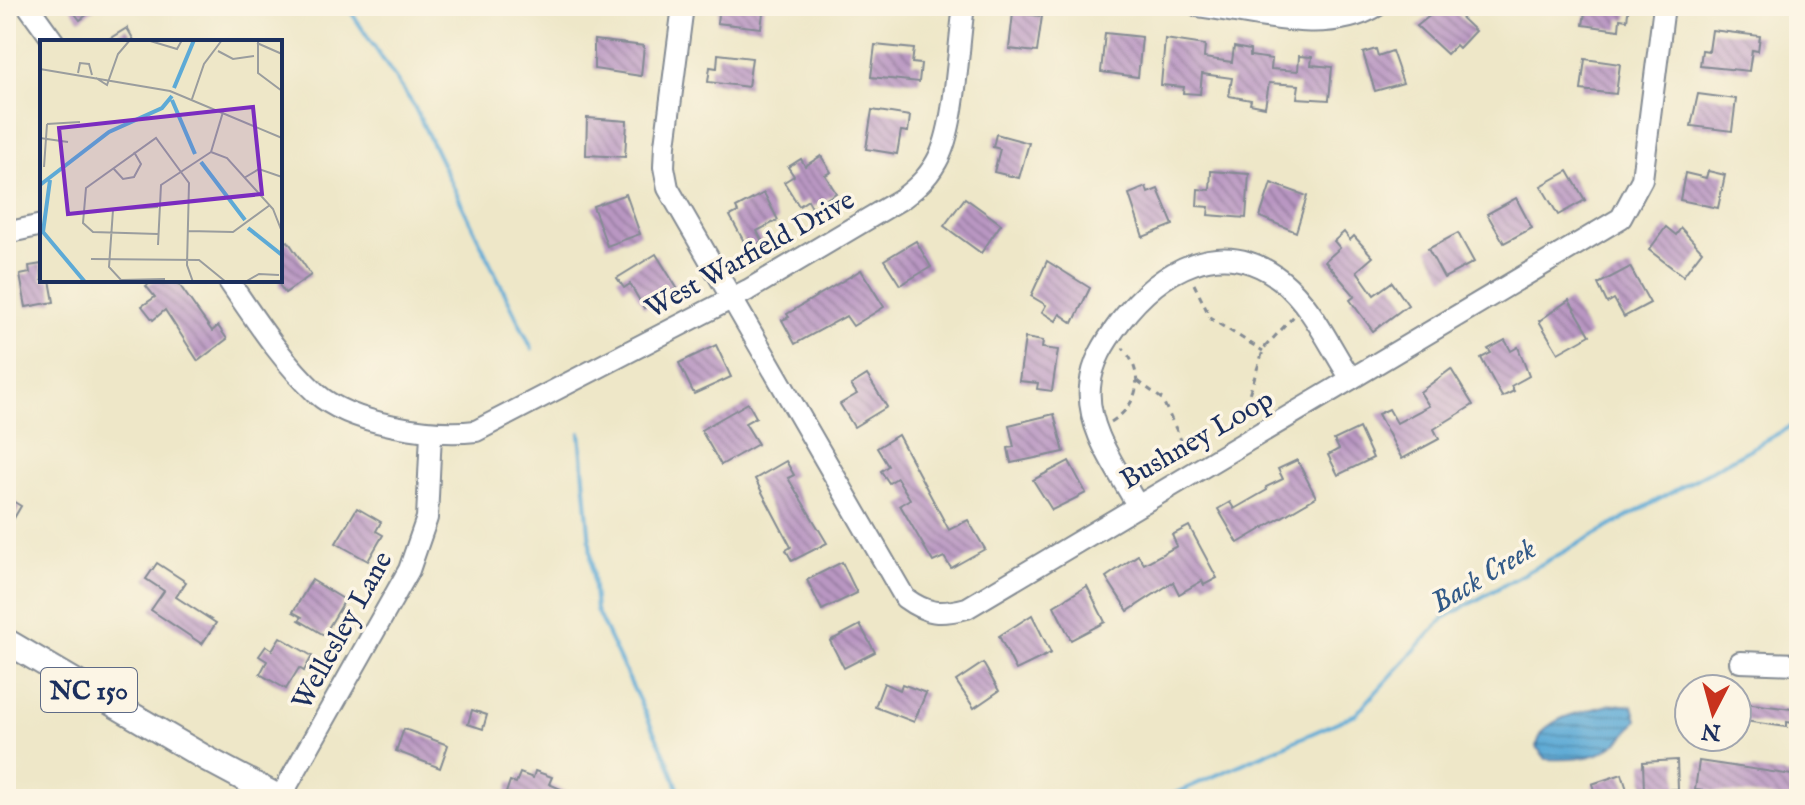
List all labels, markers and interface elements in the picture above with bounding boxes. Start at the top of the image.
inset map [40,40,282,282]
street label: West Warfield Drive [639,183,861,327]
street label: Bushney Loop [1114,382,1280,498]
water label: Back Creek [1425,531,1543,623]
street label: Wellesley Lane [285,546,401,717]
road number: NC 150 [41,668,137,712]
north arrow [1673,673,1753,753]
text: N [1700,716,1723,746]

